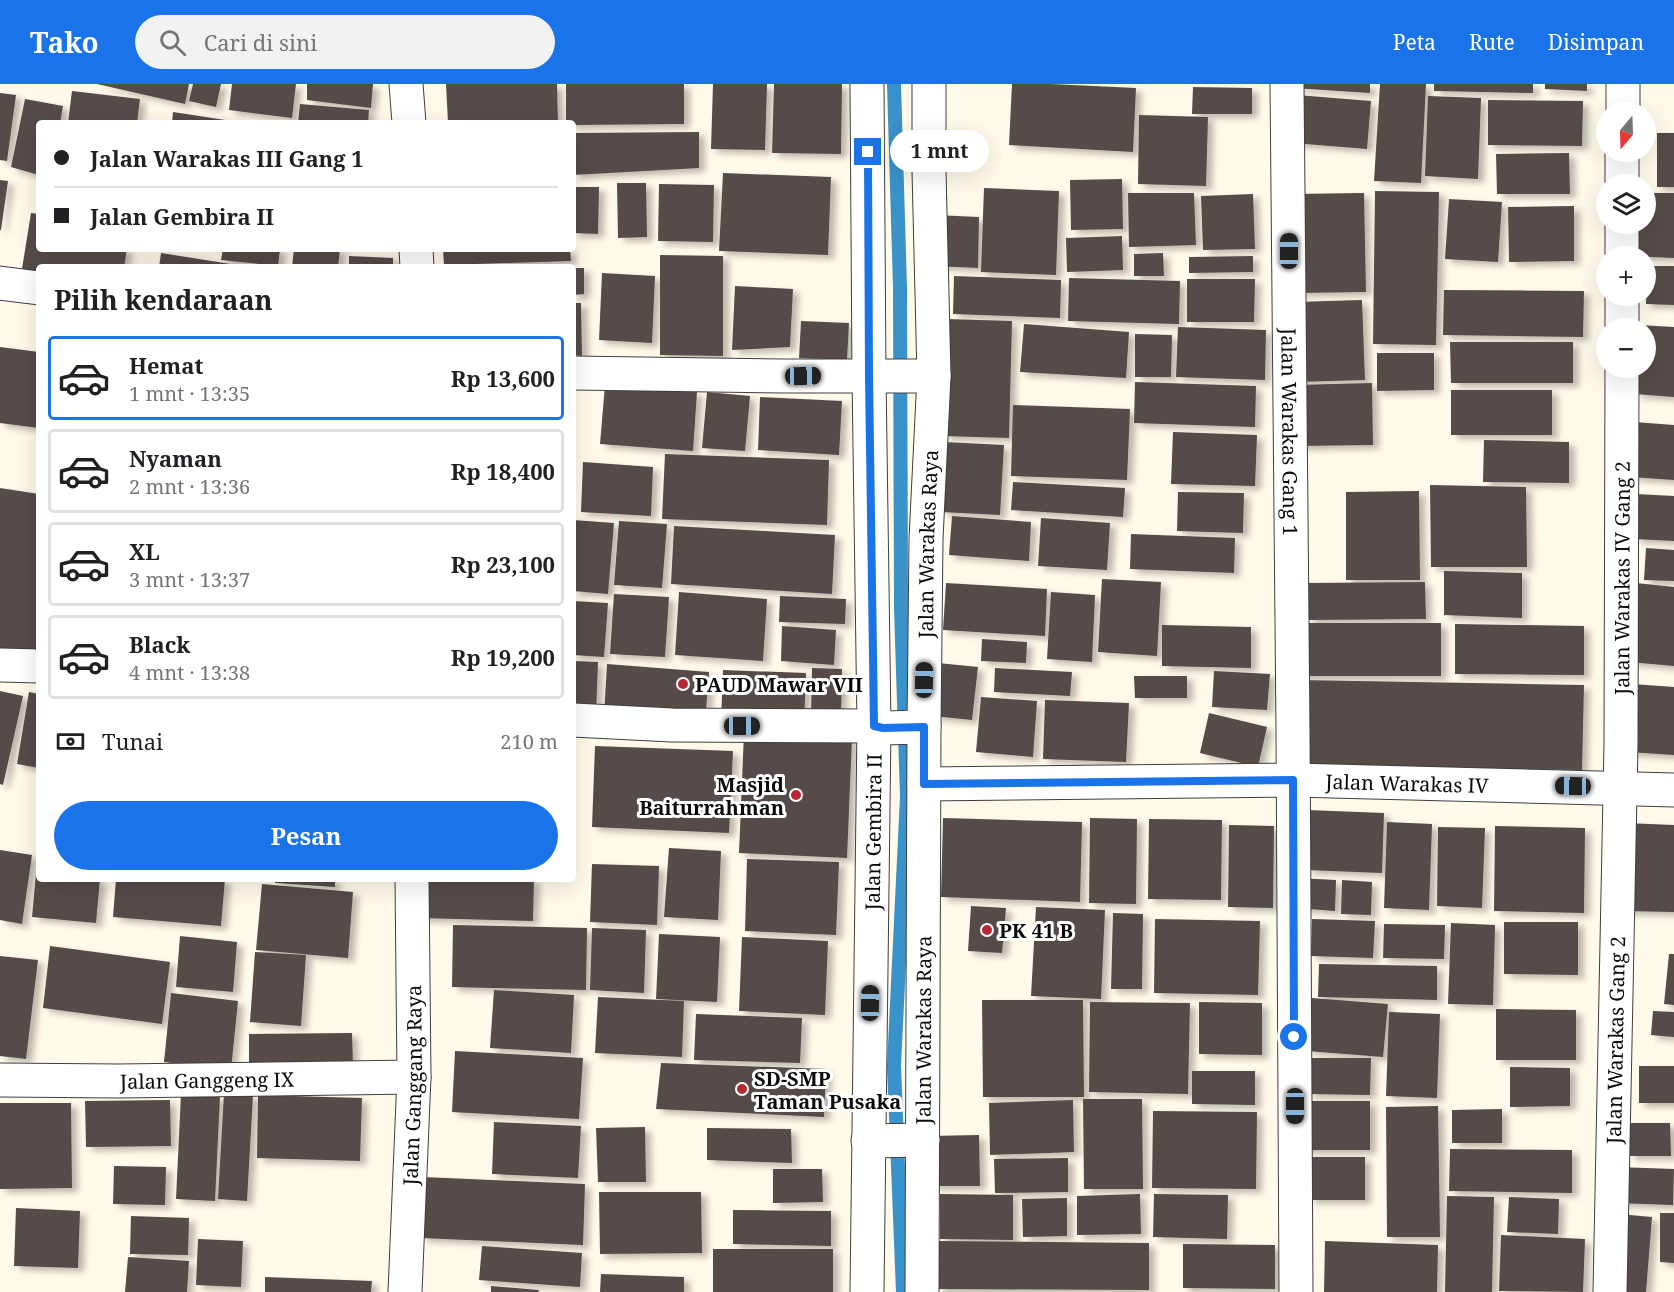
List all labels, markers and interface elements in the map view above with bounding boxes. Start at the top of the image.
search box [135,15,555,69]
text: Tako [30,23,99,61]
icon: search [156,26,189,59]
text: Cari di sini [204,27,317,57]
text: Peta [1393,28,1436,56]
text: Rute [1469,28,1515,56]
text: Disimpan [1548,28,1644,56]
north arrow [1596,102,1656,162]
map controls [1596,102,1656,378]
callout: 1 mnt [889,131,988,173]
text: 1 mnt [911,137,968,164]
route end [854,138,881,165]
text: Jalan Warakas III Gang 1 [90,143,364,173]
button: layers [1596,174,1656,234]
text: Jalan Gembira II [90,201,274,231]
car [1280,233,1298,269]
button: + [1596,246,1656,306]
text: Pilih kendaraan [54,281,273,318]
button: − [1596,318,1656,378]
street label: Jalan Warakas Gang 1 [1276,327,1305,536]
text: Hemat [129,350,203,380]
icon: car [57,351,111,405]
text: Rp 13,600 [451,363,555,393]
car [785,367,821,385]
text: 1 mnt · 13:35 [129,380,250,407]
text: Nyaman [129,443,222,473]
icon: car [57,444,111,498]
street label: Jalan Warakas Raya [911,449,944,640]
text: Rp 18,400 [451,456,555,486]
street label: Jalan Warakas IV Gang 2 [1608,461,1635,696]
text: 2 mnt · 13:36 [129,473,250,500]
text: XL [129,536,160,566]
icon: car [57,537,111,591]
text: Rp 23,100 [451,549,555,579]
text: 3 mnt · 13:37 [129,566,250,593]
text: Black [129,629,190,659]
icon: car [57,630,111,684]
text: Rp 19,200 [451,642,555,672]
text: 4 mnt · 13:38 [129,659,250,686]
car [915,662,933,698]
place label: PAUD Mawar VII [695,671,863,698]
marker: PAUD Mawar VII [676,677,690,691]
car [724,717,760,735]
icon: cash [54,725,87,758]
text: Tunai [102,726,163,756]
text: 210 m [500,728,558,755]
street label: Jalan Gembira II [858,753,887,912]
street label: Jalan Warakas IV [1324,767,1489,799]
place label: Masjid Baiturrahman [639,771,784,821]
car [1555,777,1591,795]
marker: Masjid Baiturrahman [789,788,803,802]
button: Pesan [54,801,558,870]
place label: PK 41 B [999,917,1073,944]
marker: PK 41 B [980,923,994,937]
street label: Jalan Warakas Raya [909,936,937,1125]
street label: Jalan Warakas Gang 2 [1599,936,1631,1145]
street label: Jalan Ganggang Raya [396,985,428,1187]
car [861,985,879,1021]
route start [1280,1023,1307,1050]
street label: Jalan Ganggeng IX [119,1065,295,1094]
place label: SD-SMP Taman Pusaka [754,1065,901,1115]
marker: SD-SMP Taman Pusaka [735,1082,749,1096]
car [1286,1088,1304,1124]

